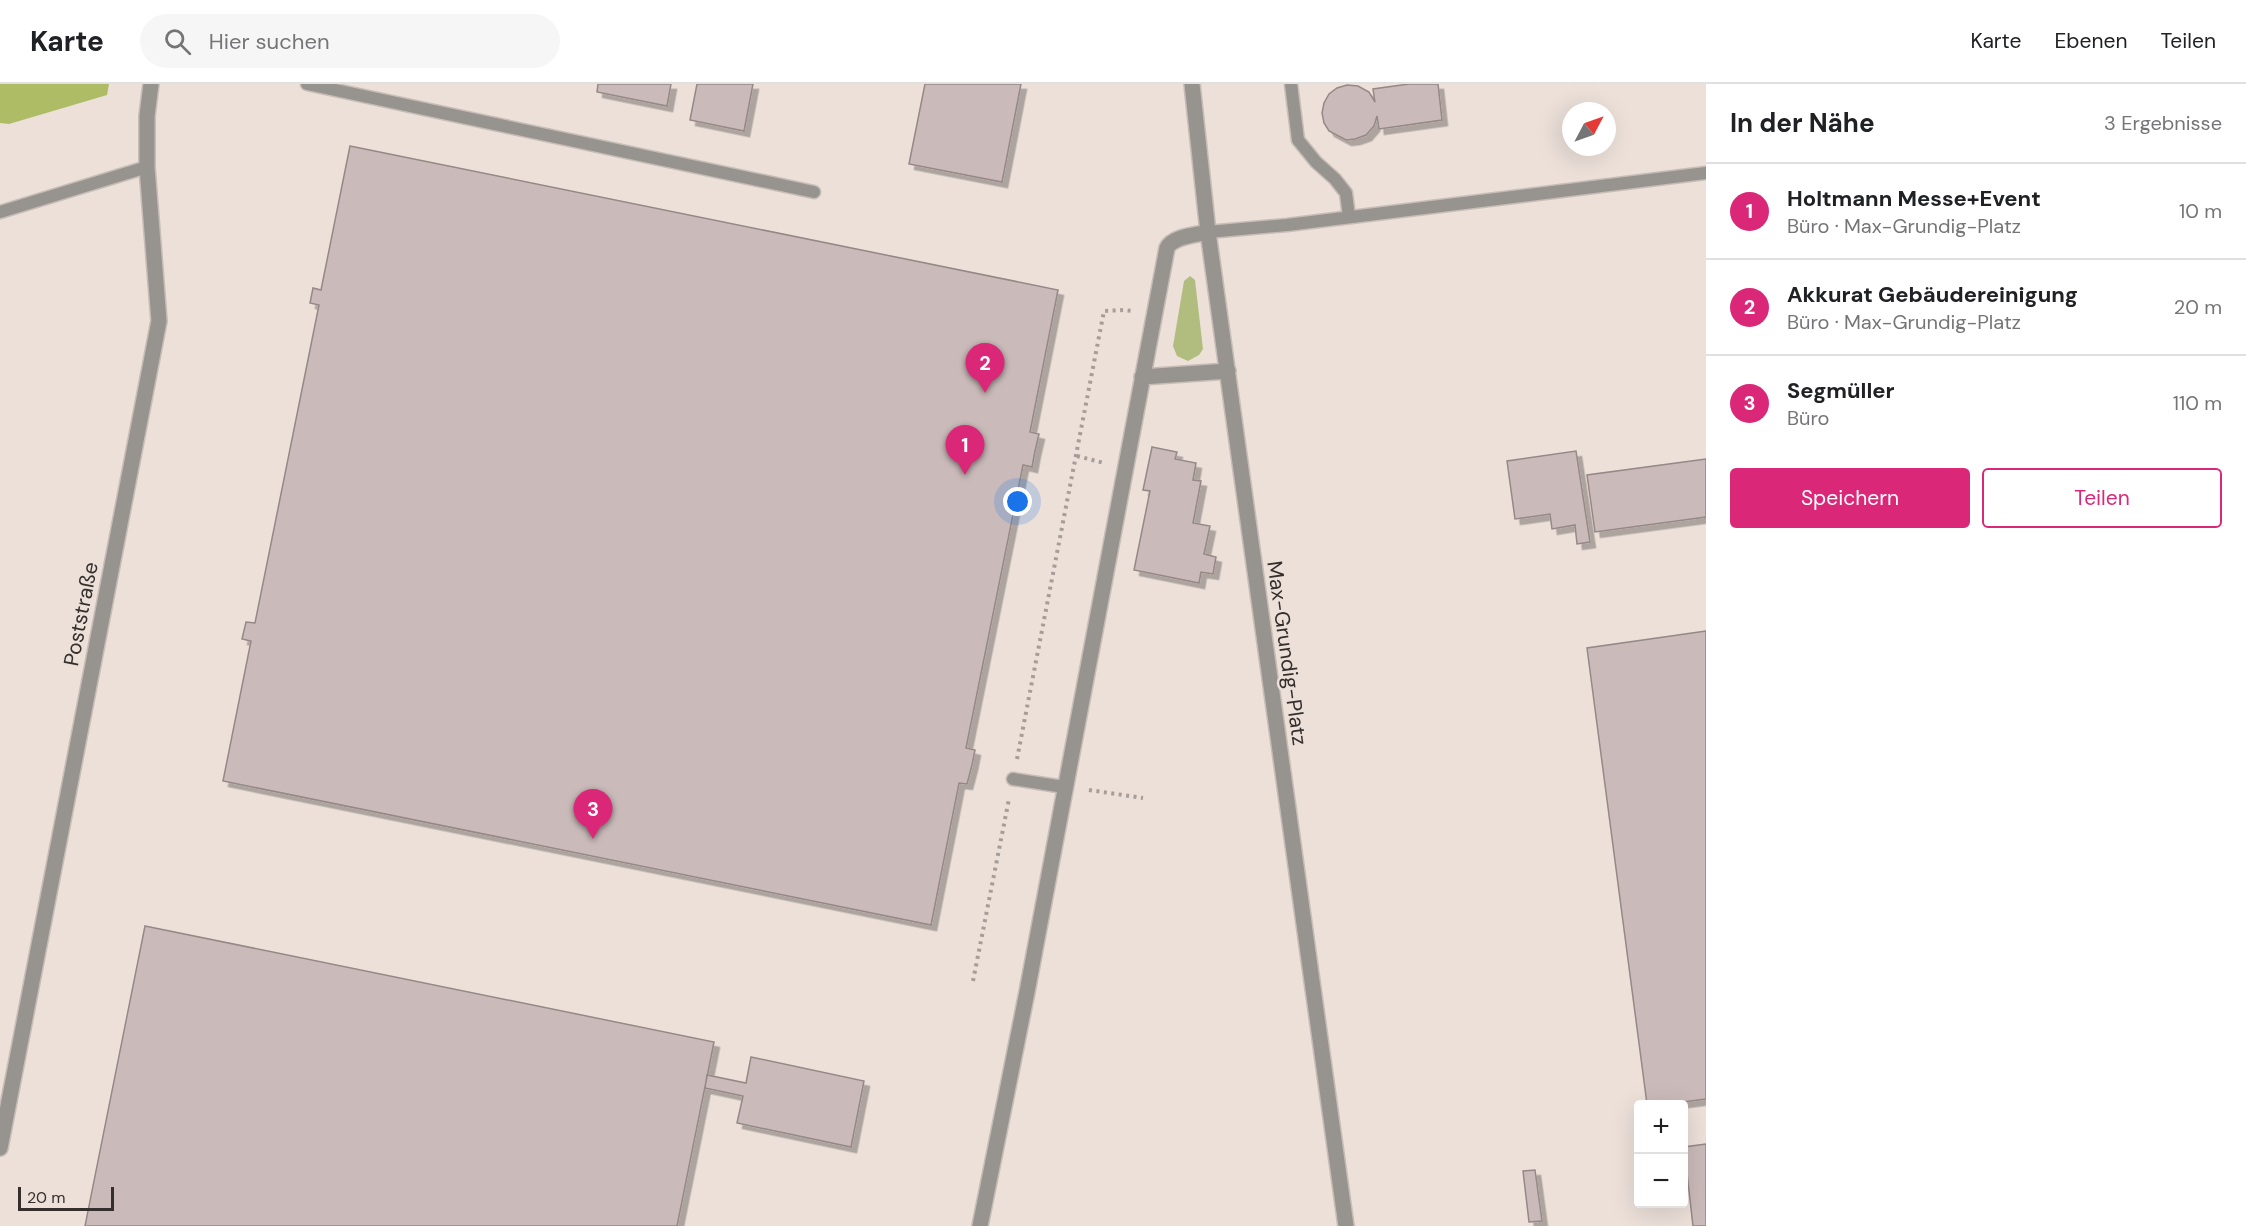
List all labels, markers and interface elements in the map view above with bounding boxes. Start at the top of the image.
search box [140,14,560,68]
text: Karte [30,23,104,60]
icon: search [161,25,194,58]
text: Hier suchen [209,27,330,56]
text: Karte [1971,27,2021,55]
text: Ebenen [2054,27,2127,55]
text: Teilen [2160,27,2216,55]
north arrow [1562,102,1616,156]
text: In der Nähe [1730,106,1875,140]
text: 3 Ergebnisse [2104,110,2222,136]
text: Holtmann Messe+Event [1787,184,2041,213]
text: 1 [1746,198,1753,224]
text: 10 m [2179,198,2222,224]
text: Büro · Max-Grundig-Platz [1787,213,2021,239]
text: Akkurat Gebäudereinigung [1787,280,2078,309]
text: 2 [1744,294,1755,320]
text: 20 m [2174,294,2222,320]
text: Büro · Max-Grundig-Platz [1787,309,2021,335]
pin: 2 [966,344,1004,393]
text: Segmüller [1787,376,1895,405]
text: 3 [1743,390,1756,416]
text: 110 m [2173,390,2222,416]
text: Büro [1787,405,1829,431]
pin: 1 [946,426,984,475]
button: Speichern [1730,468,1970,528]
button: Teilen [1982,468,2222,528]
your location [1003,487,1032,516]
street label: Max-Grundig-Platz [1260,559,1314,747]
street label: Poststraße [57,560,105,668]
pin: 3 [574,790,612,839]
map controls [1634,1100,1688,1208]
button: + [1634,1100,1688,1154]
button: − [1634,1154,1688,1208]
scale bar [18,1184,114,1212]
text: 20 m [27,1187,66,1208]

